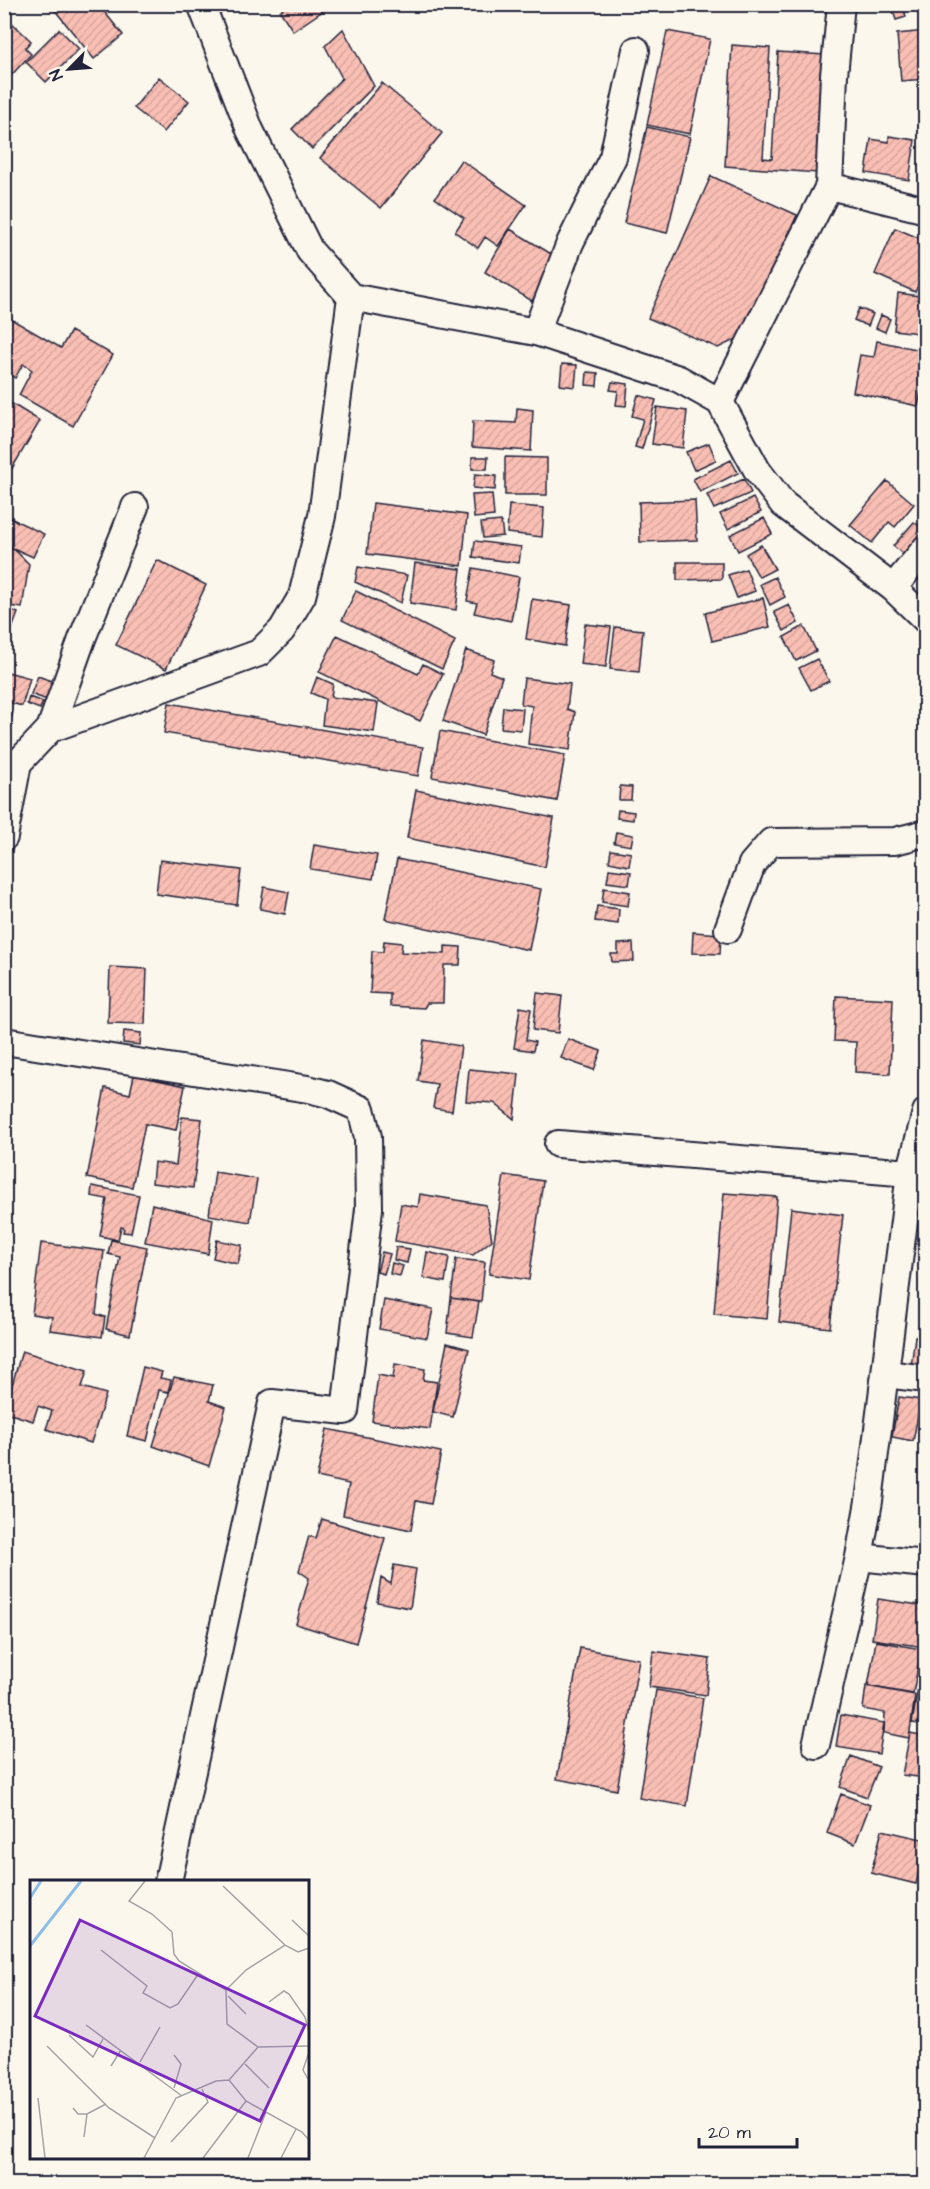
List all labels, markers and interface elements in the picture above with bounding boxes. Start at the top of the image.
north arrow [39,39,99,99]
text: N [44,66,68,84]
inset map [30,1880,309,2159]
scale bar [699,2111,796,2149]
text: 20 m [708,2120,751,2145]

